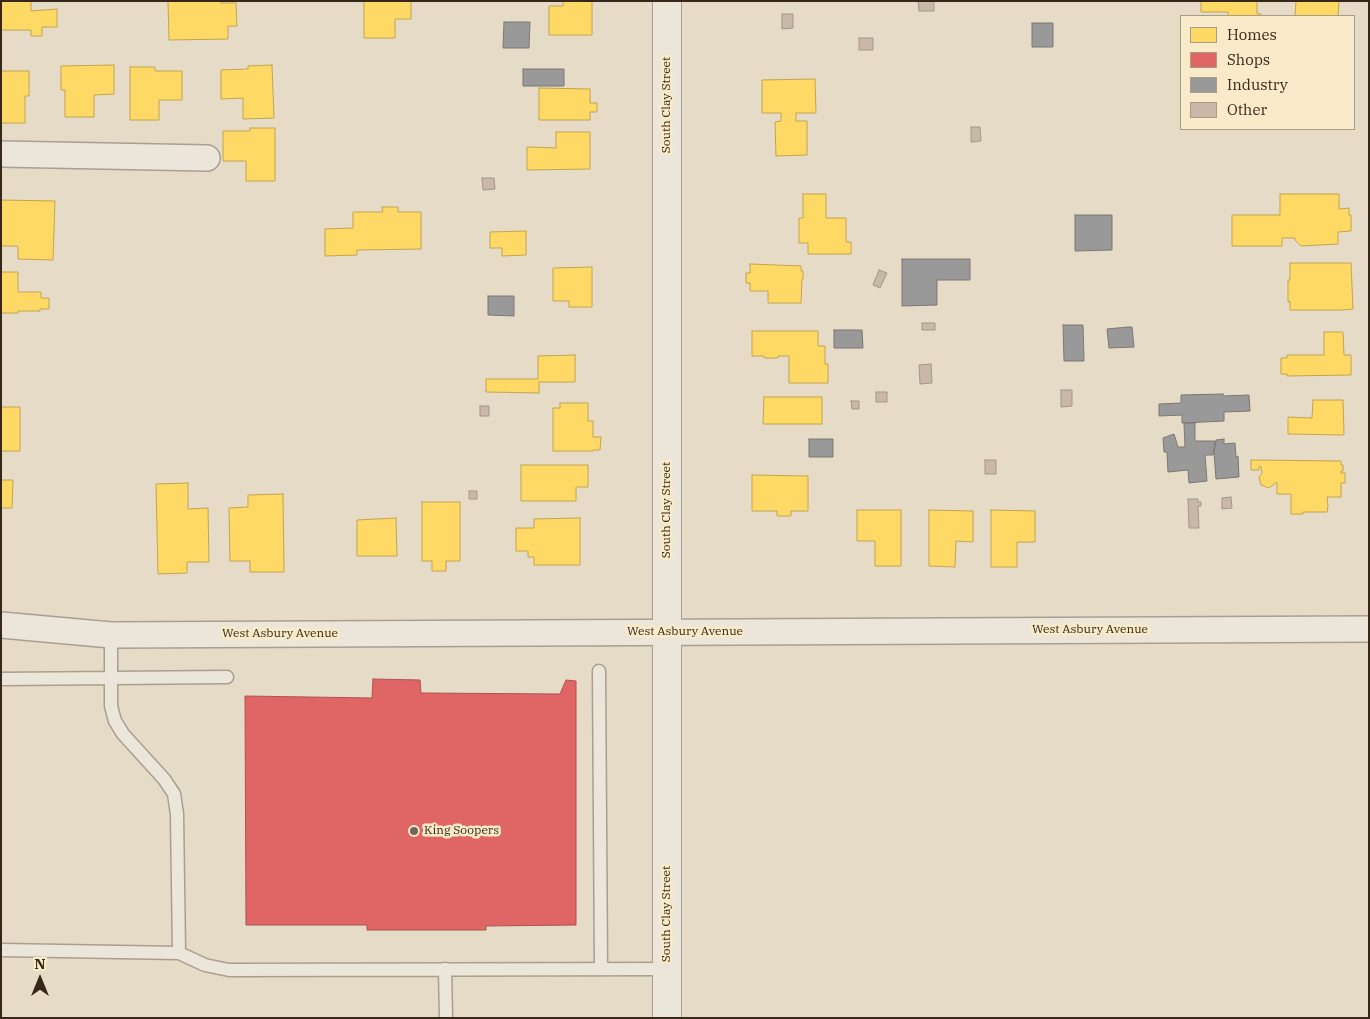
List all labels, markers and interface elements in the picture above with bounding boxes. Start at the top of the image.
legend [1180,15,1355,130]
text: Homes [1227,25,1277,44]
text: Shops [1227,50,1270,69]
street label: South Clay Street [660,57,674,153]
text: Industry [1227,75,1288,94]
text: Other [1227,100,1267,119]
street label: South Clay Street [660,462,674,558]
street label: West Asbury Avenue [1032,623,1148,637]
street label: West Asbury Avenue [627,625,743,639]
street label: West Asbury Avenue [222,627,338,641]
place label: King Soopers [424,824,499,838]
marker: King Soopers [408,825,420,837]
street label: South Clay Street [660,866,674,962]
north arrow [15,954,65,1004]
text: N [34,955,46,973]

